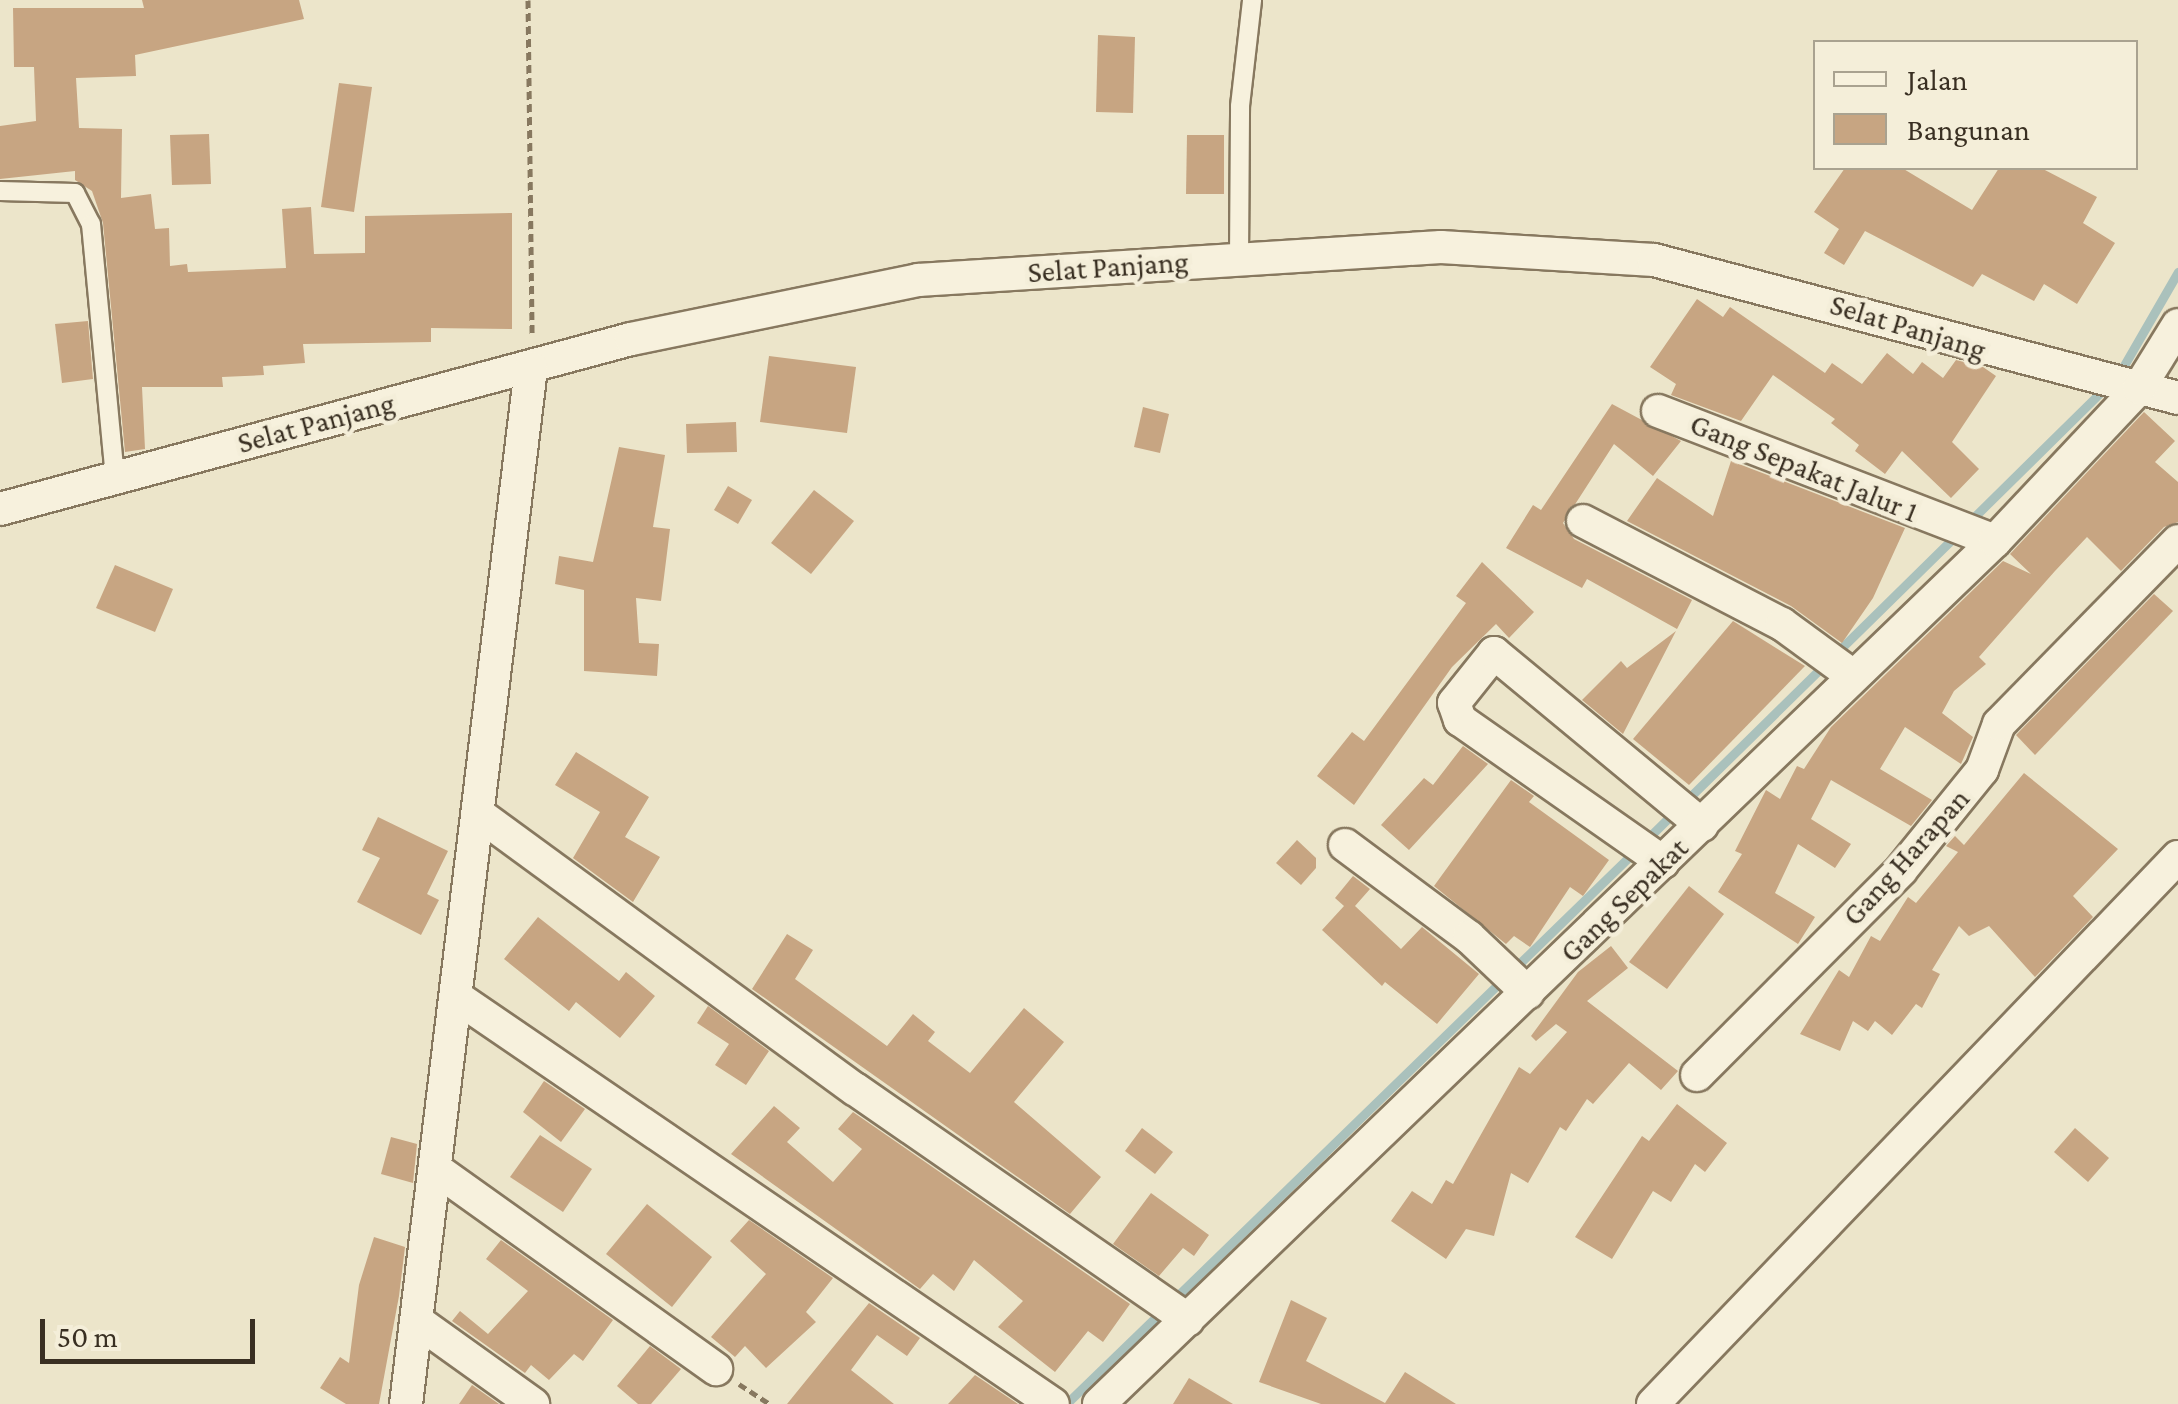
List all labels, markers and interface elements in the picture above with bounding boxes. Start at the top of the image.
legend [1813,40,2138,170]
text: Jalan [1907,63,1968,96]
text: Bangunan [1907,113,2030,146]
street label: Selat Panjang [1026,243,1190,291]
street label: Selat Panjang [1826,286,1990,368]
street label: Selat Panjang [234,385,398,461]
street label: Gang Sepakat Jalur 1 [1685,406,1923,530]
street label: Gang Harapan [1835,781,1977,933]
street label: Gang Sepakat [1553,830,1695,970]
scale bar [45,1299,260,1361]
text: 50 m [57,1320,118,1353]

